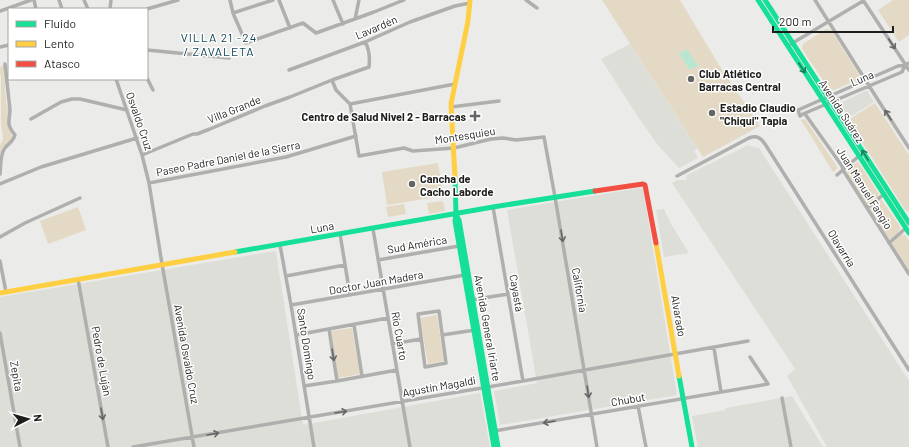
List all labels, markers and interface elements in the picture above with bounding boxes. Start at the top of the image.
legend [8,8,148,80]
scale bar [773,8,893,34]
street label: Lavardén [353,12,399,42]
text: 200 m [779,14,811,28]
text: Fluido [44,16,76,30]
district label: VILLA 21 -24 / ZAVALETA [181,30,257,58]
text: Lento [44,36,74,50]
one-way arrow [888,38,896,49]
text: Atasco [44,56,80,70]
one-way arrow [798,62,806,73]
place label: Club Atlético Barracas Central [699,67,781,93]
street label: Luna [849,67,875,89]
marker: Club Atlético Barracas Central [686,74,696,84]
street label: Avenida Suárez [817,77,867,145]
street label: Osvaldo Cruz [124,90,156,152]
street label: Villa Grande [205,92,263,126]
place label: Estadio Claudio "Chiqui" Tapia [720,101,796,127]
marker: Estadio Claudio "Chiqui" Tapia [707,108,717,118]
place label: Centro de Salud Nivel 2 - Barracas [301,110,466,123]
marker: Centro de Salud Nivel 2 - Barracas [469,110,481,122]
one-way arrow [883,110,892,121]
street label: Montesquieu [434,124,496,146]
street label: Paseo Padre Daniel de la Sierra [155,138,301,178]
street label: Juan Manuel Fangio [835,145,895,231]
one-way arrow [861,149,869,161]
place label: Cancha de Cacho Laborde [420,172,493,198]
marker: Cancha de Cacho Laborde [407,179,417,189]
street label: Luna [309,219,335,235]
street label: Olavarría [825,227,859,269]
one-way arrow [558,229,566,242]
street label: Sud América [386,232,448,256]
street label: Doctor Juan Madera [328,267,424,297]
street label: California [570,267,590,313]
street label: Cayastá [507,273,527,313]
street label: Avenida General Iriarte [472,274,504,382]
street label: Alvarado [669,294,689,338]
street label: Avenida Osvaldo Cruz [172,303,202,405]
street label: Santo Domingo [295,307,319,381]
street label: Río Cuarto [389,311,411,361]
street label: Pedro de Luján [89,325,115,397]
one-way arrow [329,348,337,361]
street label: Zepita [8,360,26,392]
street label: Agustín Magaldi [401,373,477,399]
one-way arrow [584,385,592,398]
street label: Chubut [610,390,646,408]
north arrow [8,399,48,439]
one-way arrow [98,407,106,420]
one-way arrow [334,407,347,415]
text: N [32,414,45,422]
one-way arrow [542,418,555,426]
one-way arrow [206,429,219,437]

